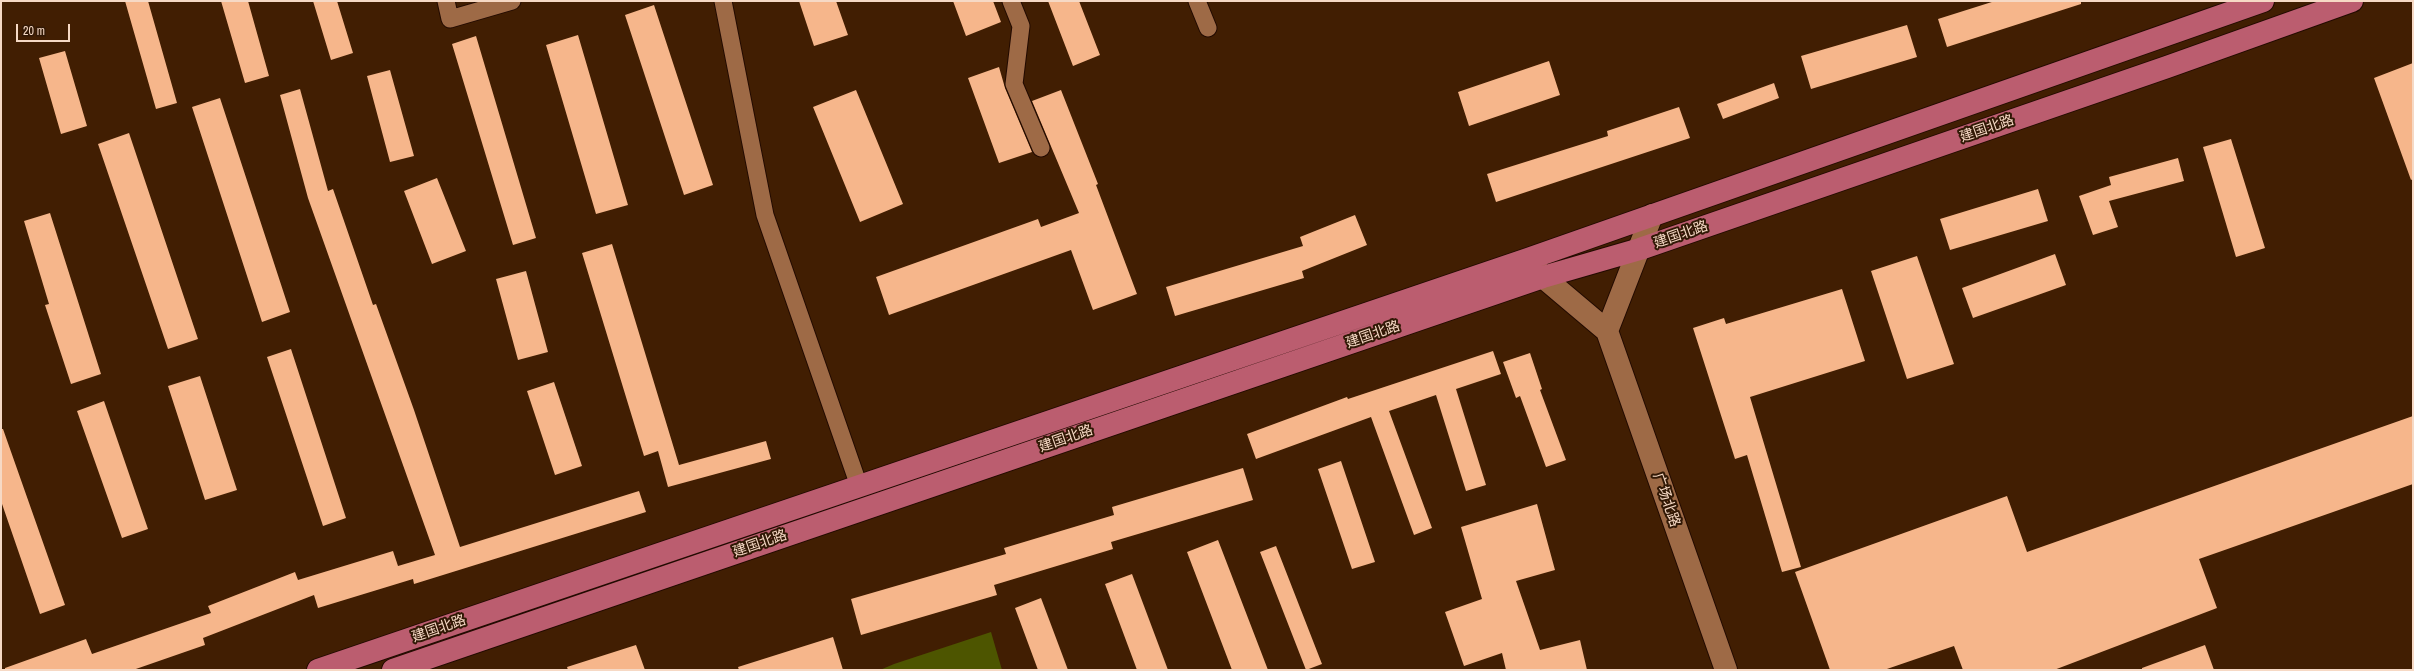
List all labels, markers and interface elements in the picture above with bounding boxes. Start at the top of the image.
scale bar [18,16,72,42]
text: 20 m [23,23,45,39]
street label: 建国北路 [1958,112,2016,146]
street label: 建国北路 [1652,218,1710,252]
street label: 建国北路 [1344,318,1402,352]
street label: 建国北路 [1037,422,1095,456]
street label: 广场北路 [1649,471,1683,529]
street label: 建国北路 [731,527,789,561]
street label: 建国北路 [410,612,468,646]

